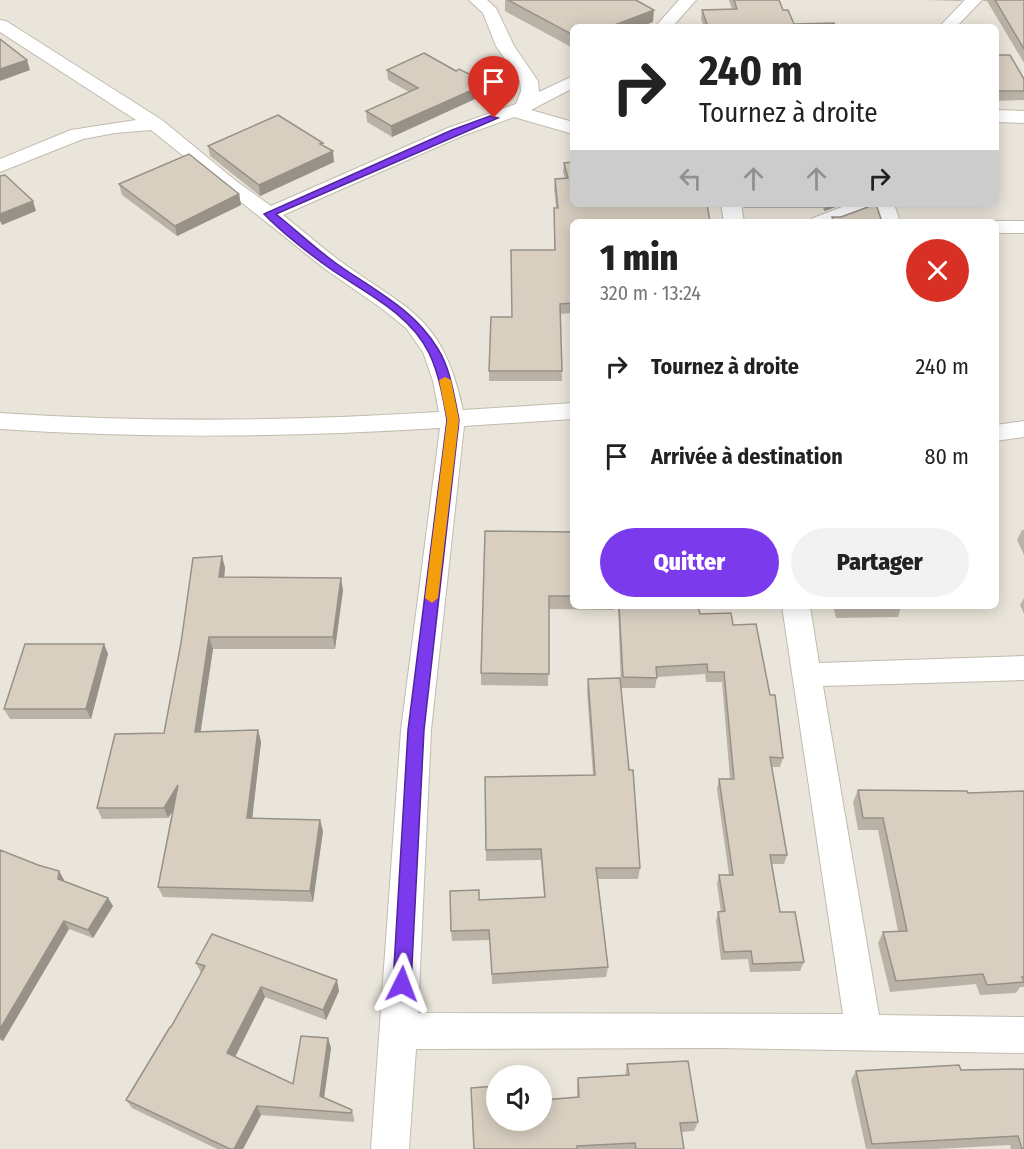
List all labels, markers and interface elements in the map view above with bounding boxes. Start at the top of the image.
text: 240 m [699,46,803,96]
icon: right [600,48,678,126]
pin [468,56,519,118]
icon: arrive [477,65,510,98]
text: Tournez à droite [699,97,878,129]
icon: left [674,162,707,195]
icon: ahead [737,162,770,195]
icon: ahead [800,162,833,195]
icon: right [863,162,896,195]
text: 1 min [600,236,678,280]
button: close [906,239,969,302]
text: 320 m · 13:24 [600,281,701,305]
icon: right [600,350,633,383]
text: Tournez à droite [651,353,799,380]
text: 240 m [916,353,969,380]
icon: arrive [600,440,633,473]
text: Arrivée à destination [651,443,843,470]
text: 80 m [924,443,969,470]
button: Quitter [600,528,779,597]
button: Partager [791,528,969,597]
position arrow [370,952,434,1016]
map controls [486,1065,552,1131]
button: sound [486,1065,552,1131]

